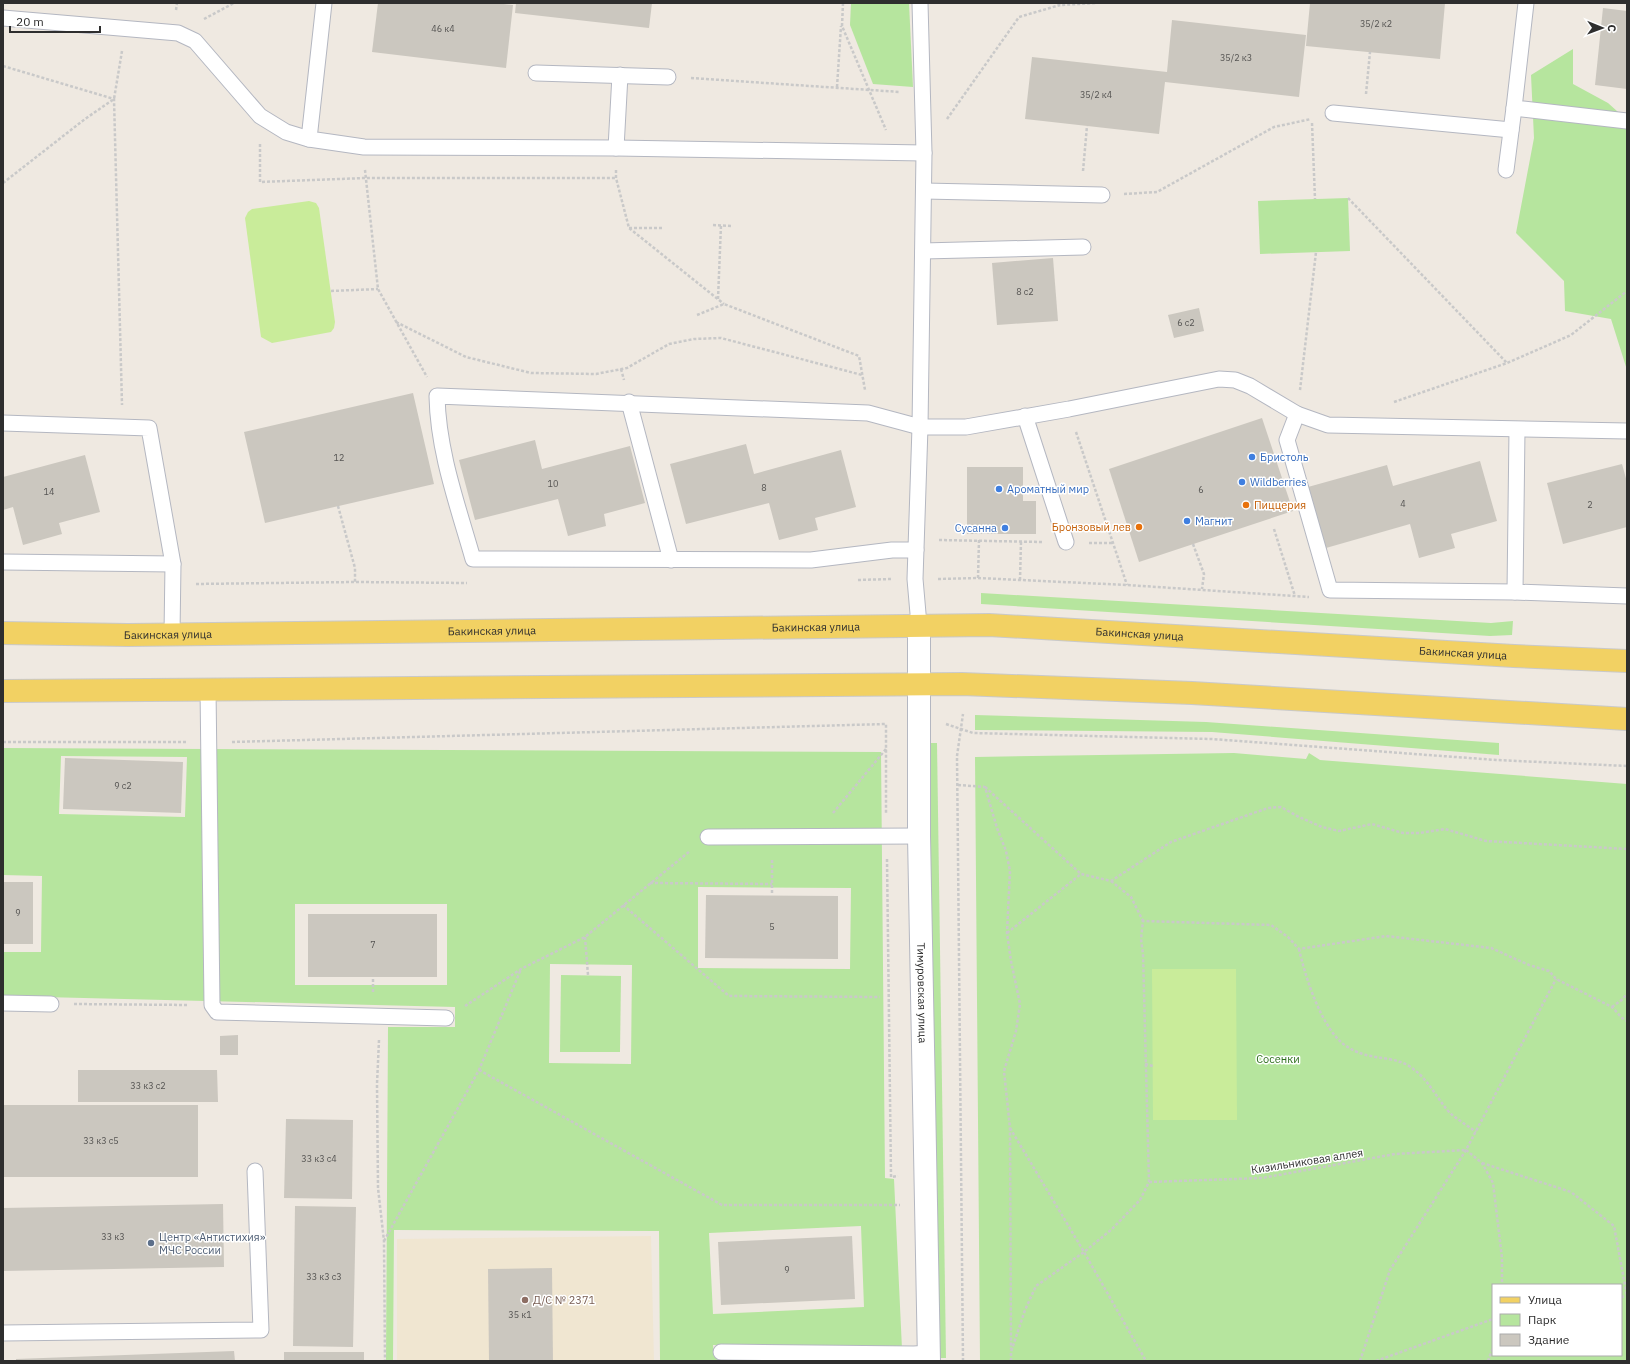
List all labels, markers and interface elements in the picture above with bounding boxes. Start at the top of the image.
scale bar [10,8,100,34]
north arrow [1582,8,1622,48]
text: 20 m [16,14,44,29]
house number: 35/2 к2 [1360,18,1392,29]
house number: 46 к4 [431,23,455,34]
text: С [1605,24,1619,32]
house number: 35/2 к3 [1220,52,1252,63]
house number: 35/2 к4 [1080,89,1112,100]
house number: 8 с2 [1016,286,1034,297]
house number: 6 с2 [1177,317,1195,328]
place label: Бристоль [1260,450,1309,464]
house number: 12 [334,452,344,463]
marker: Бристоль [1247,452,1257,462]
place label: Wildberries [1250,475,1307,489]
marker: Wildberries [1237,477,1247,487]
house number: 10 [548,478,558,489]
house number: 8 [761,482,767,493]
place label: Ароматный мир [1007,482,1089,496]
marker: Ароматный мир [994,484,1004,494]
house number: 6 [1198,484,1204,495]
house number: 14 [44,486,54,497]
place label: Пиццерия [1254,498,1306,512]
house number: 4 [1400,498,1406,509]
house number: 2 [1587,499,1593,510]
marker: Пиццерия [1241,500,1251,510]
place label: Магнит [1195,514,1233,528]
marker: Магнит [1182,516,1192,526]
place label: Бронзовый лев [1052,520,1131,534]
place label: Сусанна [955,521,997,535]
marker: Бронзовый лев [1134,522,1144,532]
marker: Сусанна [1000,523,1010,533]
street label: Бакинская улица [772,619,860,635]
street label: Бакинская улица [448,623,536,638]
street label: Бакинская улица [1095,624,1184,643]
street label: Бакинская улица [124,627,212,642]
street label: Бакинская улица [1419,643,1508,663]
house number: 9 с2 [114,780,132,791]
house number: 9 [15,907,21,918]
house number: 5 [769,921,775,932]
house number: 7 [370,939,376,950]
street label: Тимуровская улица [914,943,930,1043]
park label: Сосенки [1256,1052,1300,1066]
house number: 33 к3 с2 [130,1080,166,1091]
house number: 33 к3 с5 [83,1135,119,1146]
street label: Кизильниковая аллея [1250,1145,1364,1177]
house number: 33 к3 с4 [301,1153,337,1164]
place label: Центр «Антистихия» МЧС России [159,1230,266,1257]
house number: 33 к3 [101,1231,125,1242]
marker: Центр «Антистихия» МЧС России [146,1238,156,1248]
house number: 9 [784,1264,790,1275]
house number: 33 к3 с3 [306,1271,342,1282]
legend [1492,1284,1622,1356]
text: Улица [1528,1292,1562,1307]
place label: Д/C № 2371 [533,1293,595,1307]
marker: Д/C № 2371 [520,1295,530,1305]
house number: 35 к1 [508,1309,532,1320]
text: Парк [1528,1312,1557,1327]
text: Здание [1528,1332,1570,1347]

